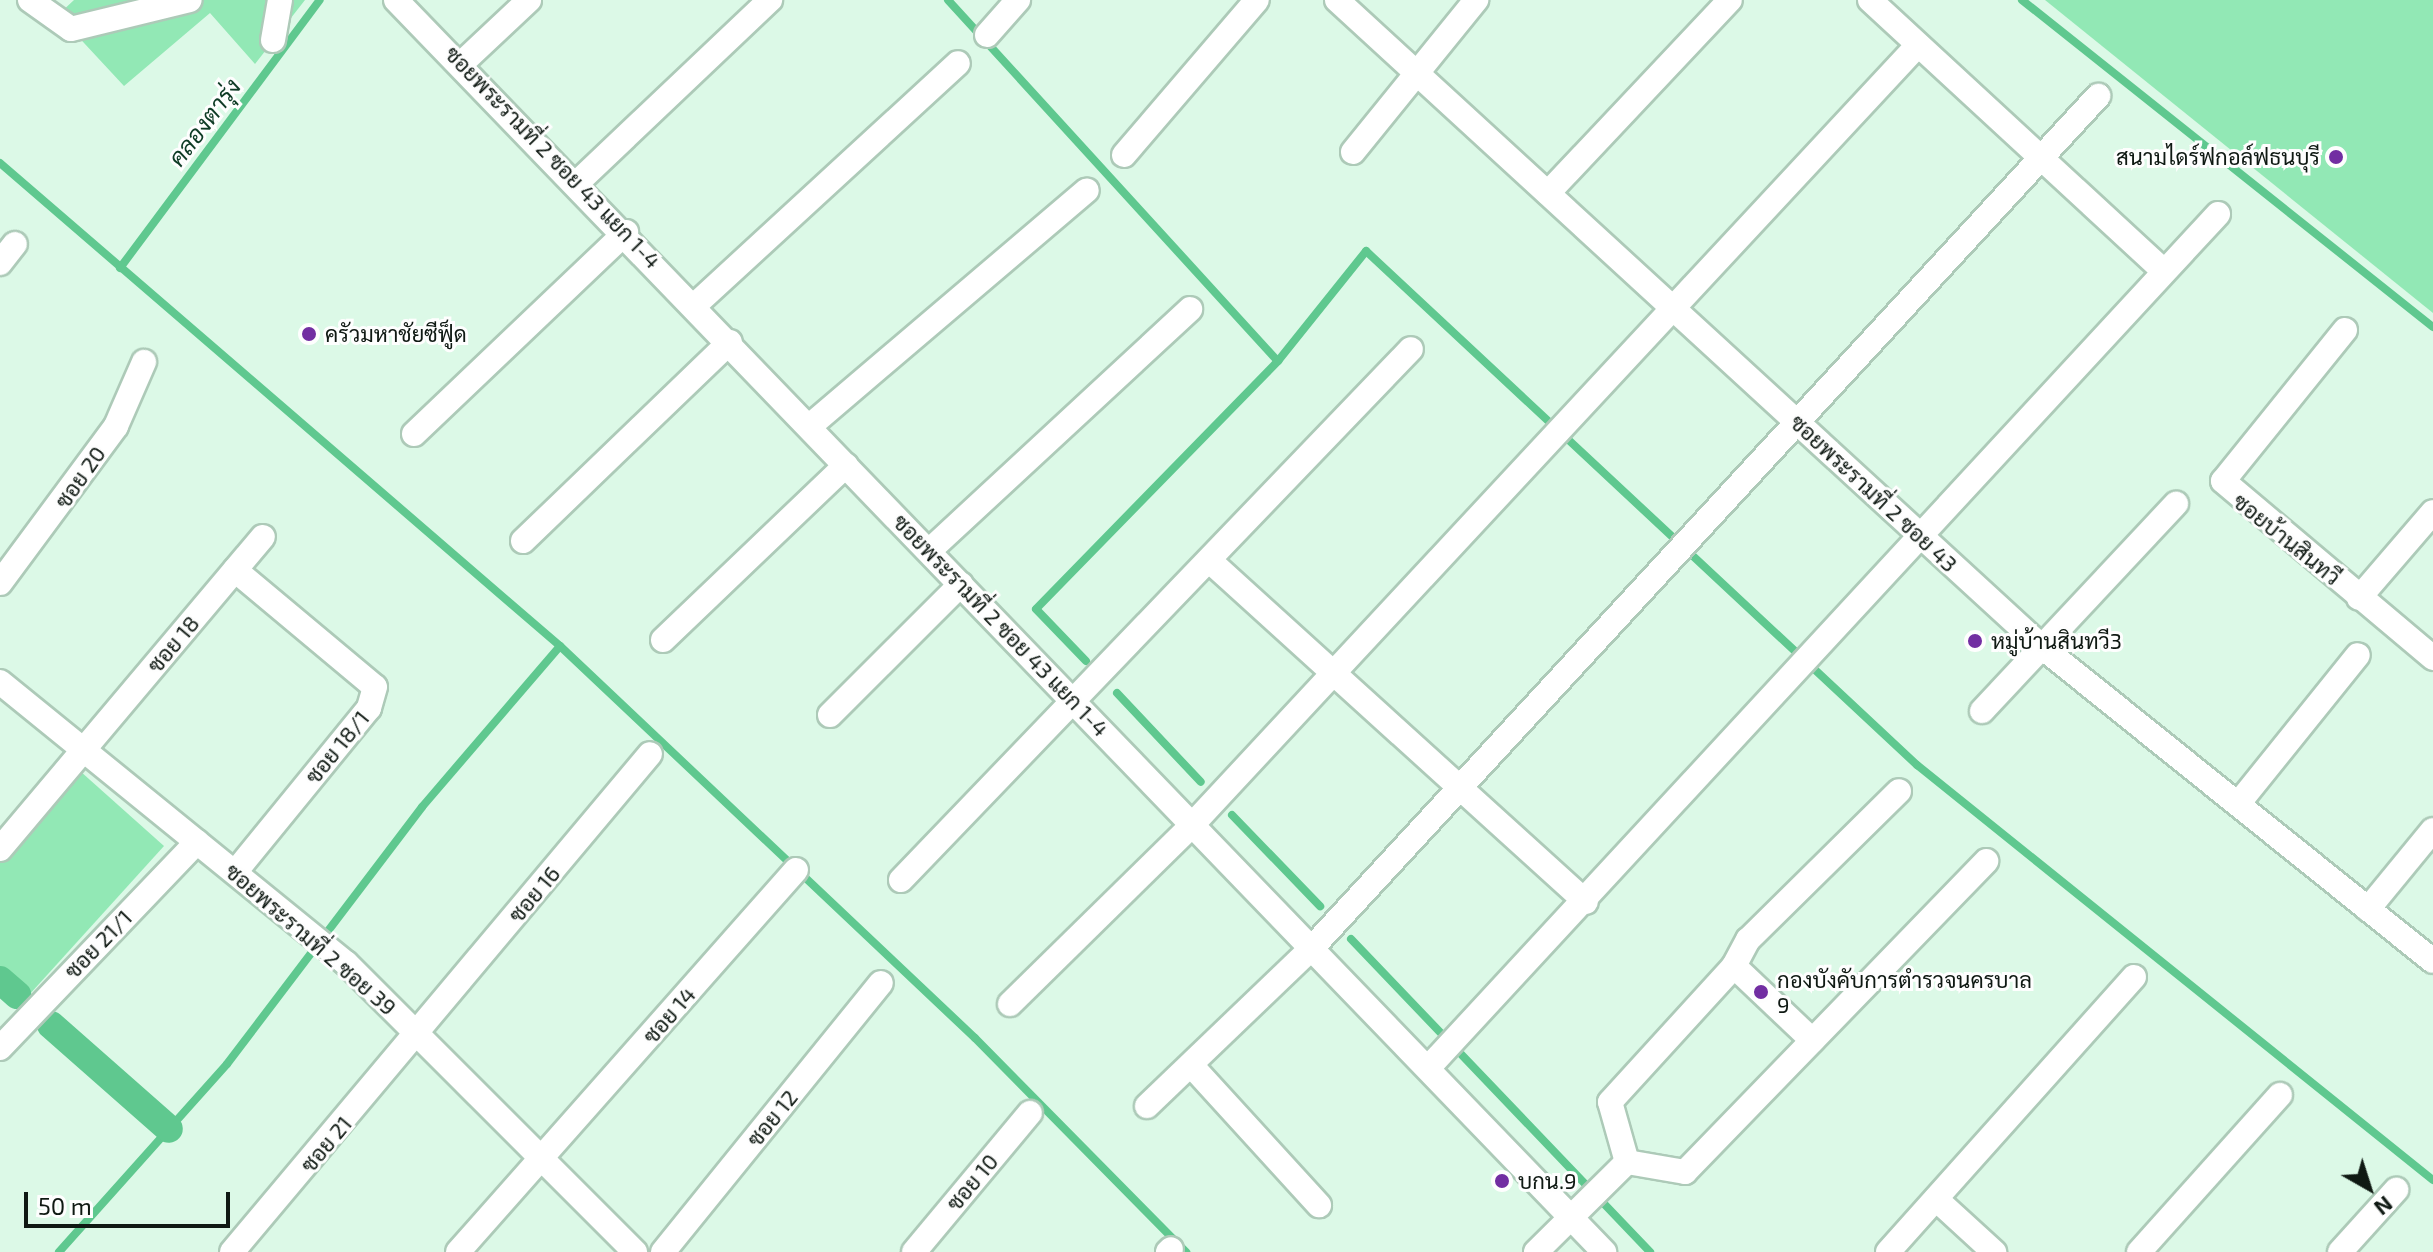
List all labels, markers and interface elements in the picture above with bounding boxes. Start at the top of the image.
street label: ซอยพระรามที่ 2 ซอย 43 แยก 1-4 [440,40,666,274]
water label: คลองตารุ่ง [162,73,246,171]
place label: สนามไดร์ฟกอล์ฟธนบุรี [2116,144,2320,170]
marker: สนามไดร์ฟกอล์ฟธนบุรี [2327,148,2345,166]
place label: ครัวมหาชัยซีฟู็ด [325,321,467,347]
marker: ครัวมหาชัยซีฟู็ด [300,325,318,343]
street label: ซอยพระรามที่ 2 ซอย 43 [1785,409,1963,577]
street label: ซอย 20 [49,441,111,513]
street label: ซอยบ้านสินทวี [2228,488,2346,590]
street label: ซอยพระรามที่ 2 ซอย 43 แยก 1-4 [888,508,1114,742]
street label: ซอย 18 [142,610,204,678]
place label: หมู่บ้านสินทวี3 [1991,628,2122,654]
marker: หมู่บ้านสินทวี3 [1966,632,1984,650]
street label: ซอย 18/1 [300,705,374,789]
street label: ซอยพระรามที่ 2 ซอย 39 [220,858,402,1020]
street label: ซอย 16 [503,861,565,927]
street label: ซอย 21/1 [59,904,137,984]
place label: กองบังคับการตำรวจนครบาล 9 [1777,966,2032,1018]
street label: ซอย 14 [637,981,701,1049]
marker: กองบังคับการตำรวจนครบาล 9 [1752,983,1770,1001]
street label: ซอย 12 [741,1084,803,1152]
street label: ซอย 21 [295,1111,357,1177]
street label: ซอย 10 [941,1148,1003,1216]
north arrow [2329,1148,2409,1228]
place label: บกน.9 [1518,1168,1576,1194]
marker: บกน.9 [1493,1172,1511,1190]
scale bar [28,1176,234,1226]
text: 50 m [38,1191,92,1220]
text: N [2370,1192,2398,1222]

